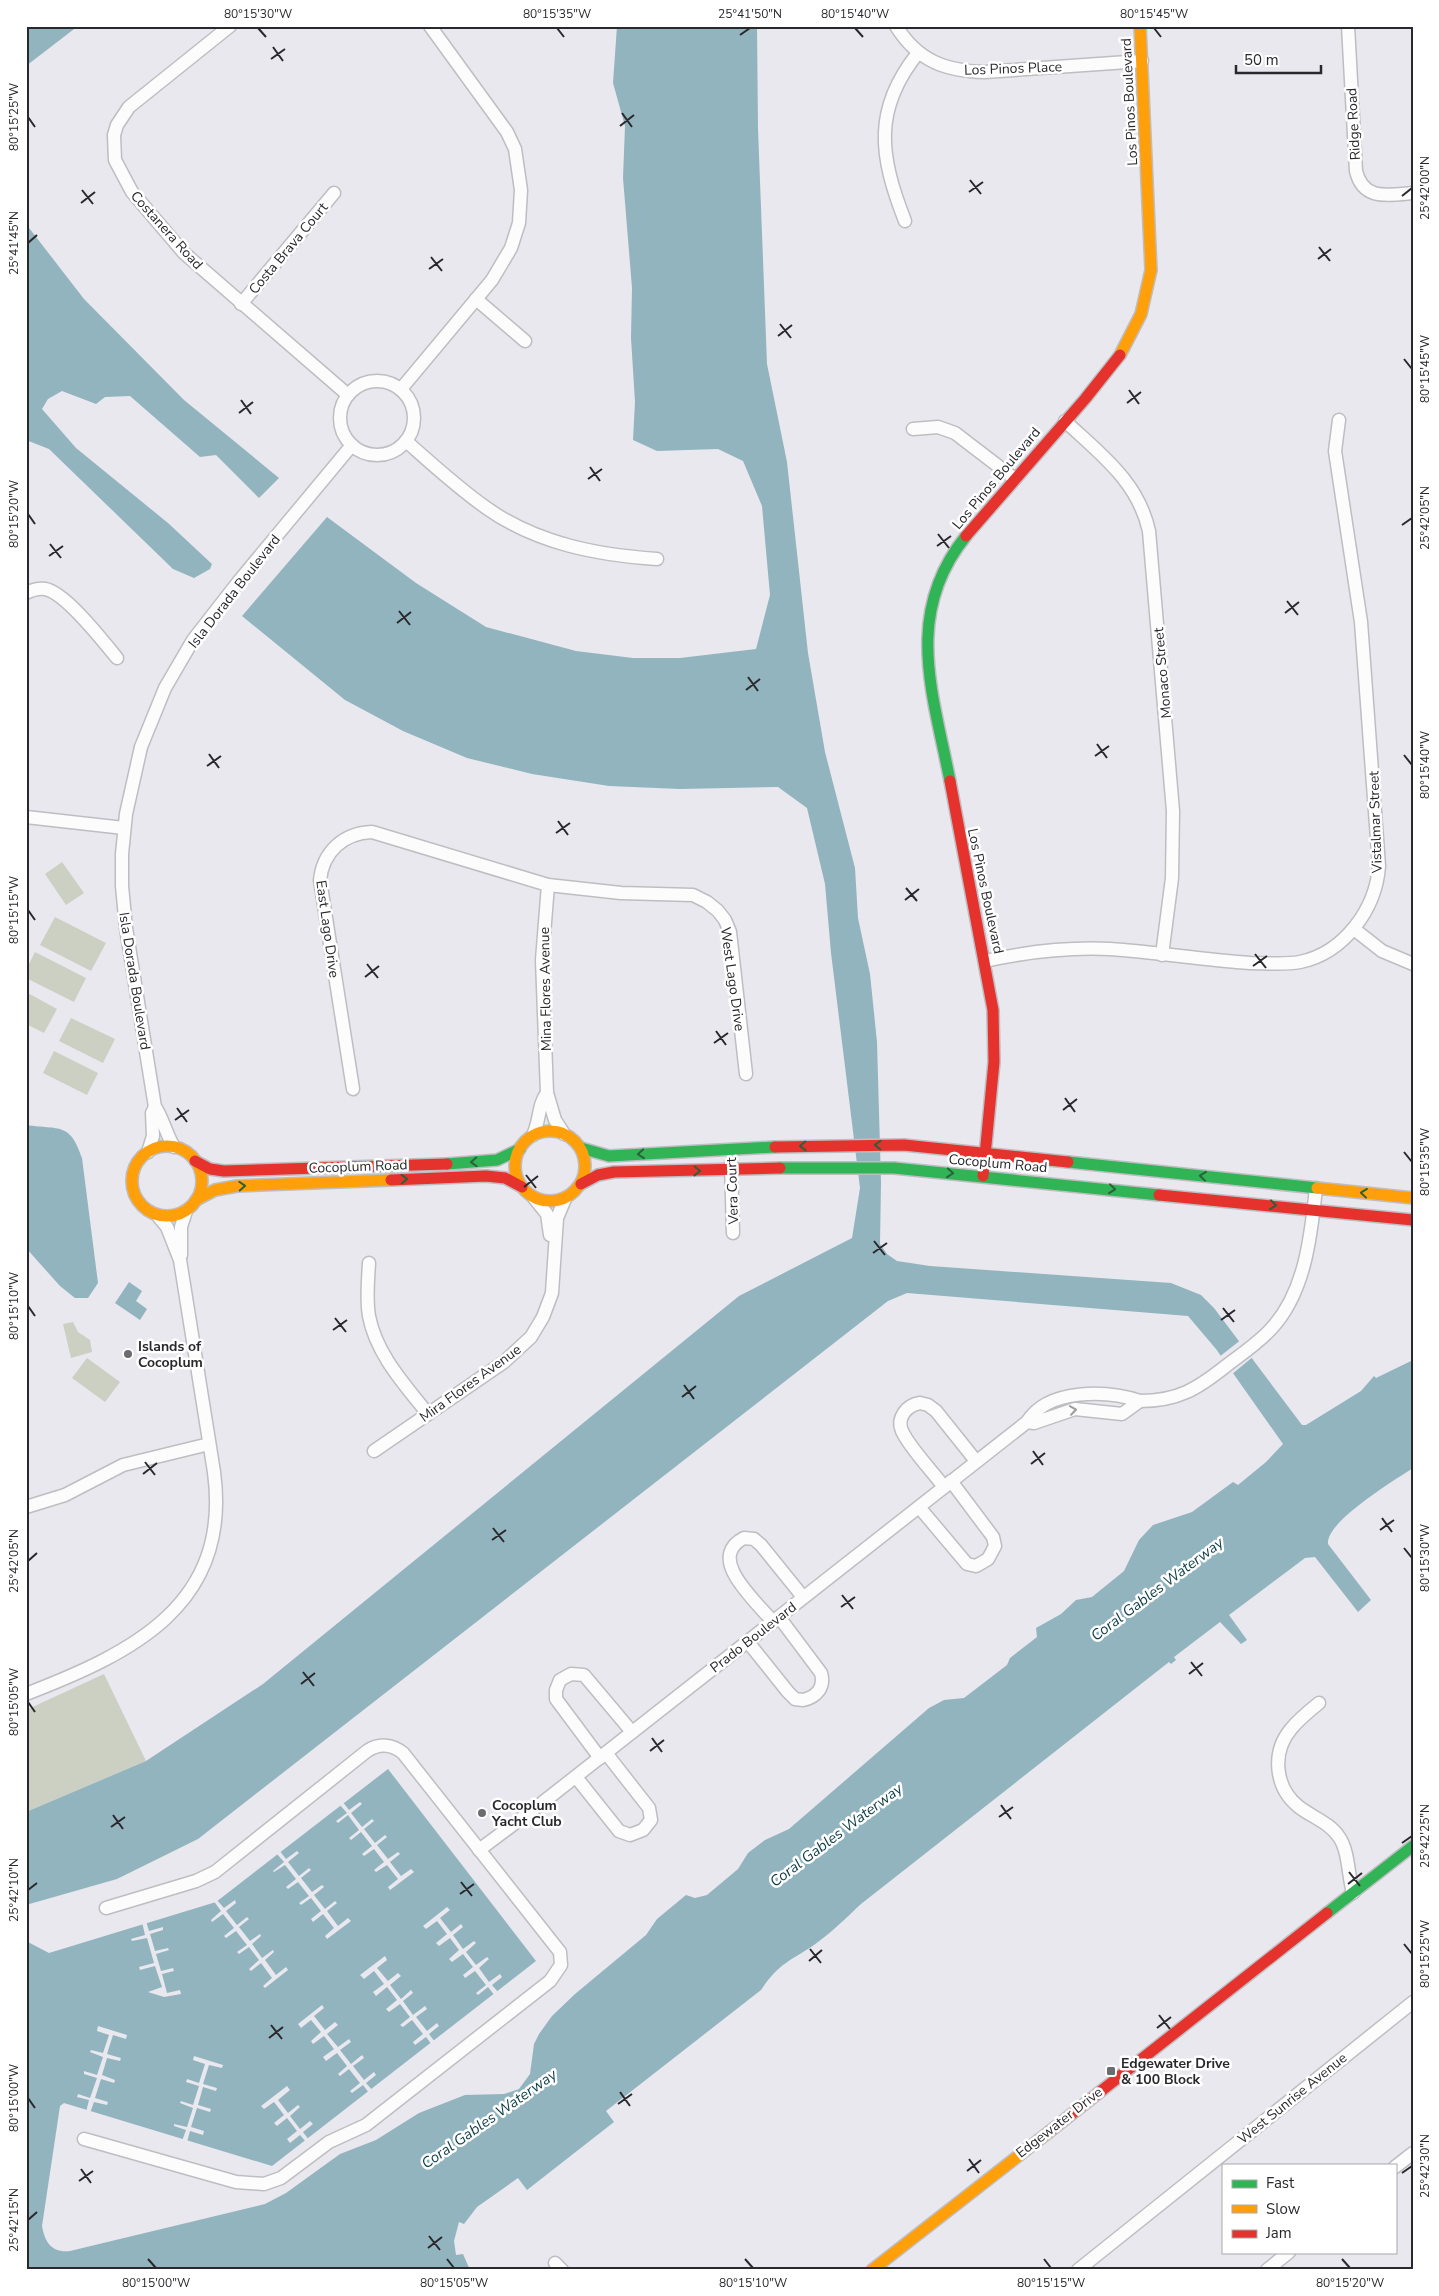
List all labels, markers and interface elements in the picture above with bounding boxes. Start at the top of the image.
text: 80°15'30"W [224,6,292,22]
text: 80°15'35"W [523,6,591,22]
text: 25°41'50"N [718,6,782,22]
text: 80°15'40"W [821,6,889,22]
text: 80°15'45"W [1120,6,1188,22]
street label: Los Pinos Boulevard [1117,38,1142,166]
scale bar [1236,42,1322,74]
text: 50 m [1244,50,1279,70]
street label: Los Pinos Place [964,57,1062,80]
text: 80°15'25"W [6,83,22,151]
street label: Ridge Road [1342,87,1365,161]
text: 25°42'00"N [1417,156,1433,220]
street label: Costanera Road [126,187,207,274]
street label: Costa Brava Court [244,198,332,298]
text: 25°41'45"N [6,211,22,275]
text: 80°15'45"W [1417,335,1433,403]
street label: Los Pinos Boulevard [948,423,1045,533]
text: 80°15'20"W [6,480,22,548]
text: 25°42'05"N [1417,486,1433,550]
street label: Isla Dorada Boulevard [184,531,285,652]
street label: Monaco Street [1149,627,1176,719]
text: 80°15'40"W [1417,731,1433,799]
street label: Vistalmar Street [1364,770,1387,874]
street label: Los Pinos Boulevard [963,827,1008,956]
text: 80°15'15"W [6,876,22,944]
street label: East Lago Drive [311,879,344,979]
street label: Isla Dorada Boulevard [114,911,155,1051]
street label: West Lago Drive [716,926,749,1032]
street label: Mina Flores Avenue [535,927,556,1051]
text: 80°15'35"W [1417,1128,1433,1196]
one-way arrow [874,1139,882,1150]
one-way arrow [799,1140,807,1151]
one-way arrow [637,1148,645,1159]
street label: Cocoplum Road [948,1150,1048,1177]
street label: Cocoplum Road [308,1155,408,1178]
one-way arrow [469,1157,477,1168]
street label: Vera Court [722,1157,743,1226]
one-way arrow [694,1166,702,1176]
one-way arrow [946,1167,954,1178]
one-way arrow [1198,1171,1206,1182]
one-way arrow [401,1174,409,1185]
one-way arrow [238,1180,246,1191]
one-way arrow [1108,1183,1116,1194]
one-way arrow [1360,1188,1368,1199]
one-way arrow [1270,1200,1278,1211]
text: 80°15'10"W [6,1272,22,1340]
place label: Islands of Cocoplum [138,1337,203,1372]
street label: Mira Flores Avenue [416,1340,525,1427]
marker: Islands of Cocoplum [122,1348,134,1360]
one-way arrow [1070,1405,1078,1416]
text: 80°15'30"W [1417,1524,1433,1592]
text: 25°42'05"N [6,1529,22,1593]
water label: Coral Gables Waterway [1087,1532,1228,1645]
street label: Prado Boulevard [706,1598,800,1677]
text: 80°15'05"W [6,1668,22,1736]
water label: Coral Gables Waterway [766,1778,907,1891]
place label: Cocoplum Yacht Club [491,1796,562,1831]
text: 25°42'25"N [1417,1804,1433,1868]
marker: Cocoplum Yacht Club [476,1807,488,1819]
text: 25°42'10"N [6,1858,22,1922]
text: 80°15'25"W [1417,1920,1433,1988]
street label: West Sunrise Avenue [1234,2048,1351,2148]
place label: Edgewater Drive & 100 Block [1121,2054,1230,2089]
text: 80°15'00"W [6,2064,22,2132]
water label: Coral Gables Waterway [417,2064,562,2173]
marker: Edgewater Drive & 100 Block [1105,2065,1117,2077]
street label: Edgewater Drive [1012,2083,1107,2162]
text: 25°42'30"N [1417,2134,1433,2198]
legend [1222,2164,1396,2254]
text: Fast [1266,2173,1295,2193]
text: 25°42'15"N [6,2188,22,2252]
text: Slow [1266,2199,1301,2219]
text: Jam [1265,2223,1292,2243]
text: 80°15'00"W [122,2275,190,2291]
text: 80°15'05"W [420,2275,488,2291]
text: 80°15'10"W [719,2275,787,2291]
text: 80°15'15"W [1017,2275,1085,2291]
text: 80°15'20"W [1316,2275,1384,2291]

